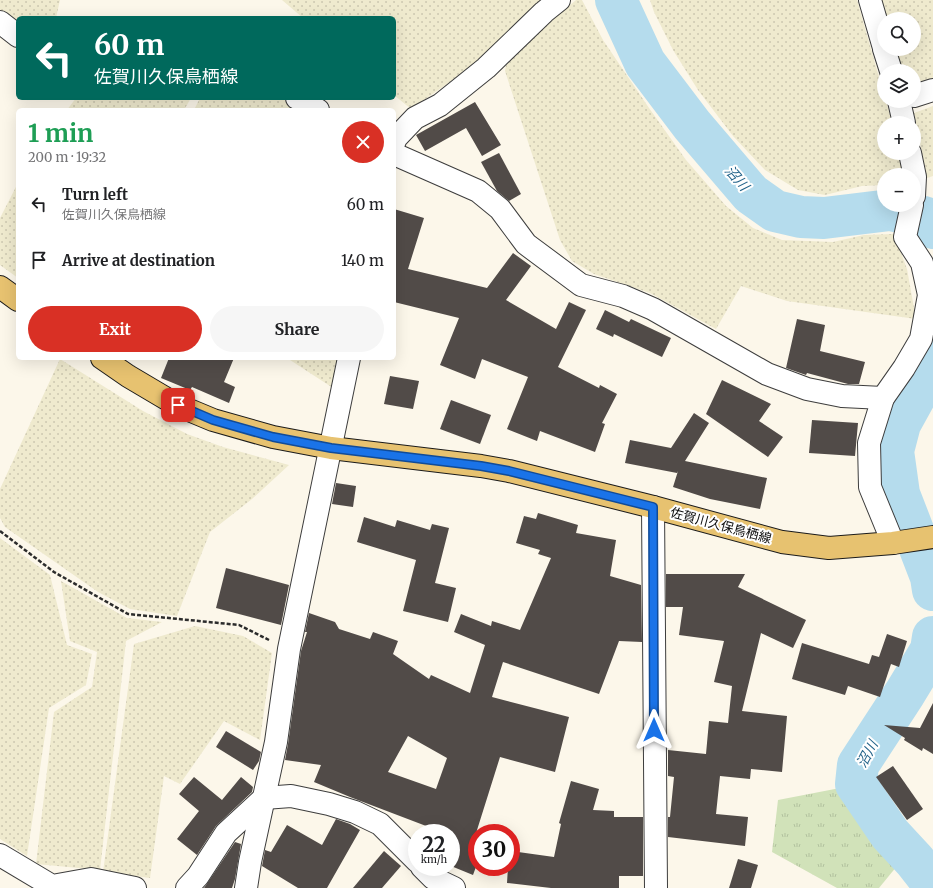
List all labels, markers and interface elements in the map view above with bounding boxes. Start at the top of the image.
map controls [877,12,921,212]
button: search [877,12,921,56]
text: 60 m [94,27,164,63]
icon: left [28,32,80,84]
button: layers [877,64,921,108]
text: 佐賀川久保鳥栖線 [94,65,238,88]
button: + [877,116,921,160]
text: 1 min [28,118,93,149]
button: close [342,121,384,163]
text: 200 m · 19:32 [28,149,106,166]
water label: 沼川 [721,162,754,196]
button: − [877,168,921,212]
text: Turn left [62,185,128,204]
icon: left [28,193,50,215]
text: 60 m [347,195,384,214]
text: 佐賀川久保鳥栖線 [62,206,166,223]
icon: arrive [28,249,50,271]
text: Arrive at destination [62,251,215,270]
text: 140 m [341,251,384,270]
button: Exit [28,306,202,352]
button: Share [210,306,384,352]
pin [161,388,195,422]
icon: arrive [167,394,189,416]
street label: 佐賀川久保鳥栖線 [668,504,773,547]
position arrow [633,709,675,751]
water label: 沼川 [852,736,882,771]
speed limit sign: 30 [468,824,520,876]
text: 22 [422,832,446,857]
text: km/h [421,853,447,866]

